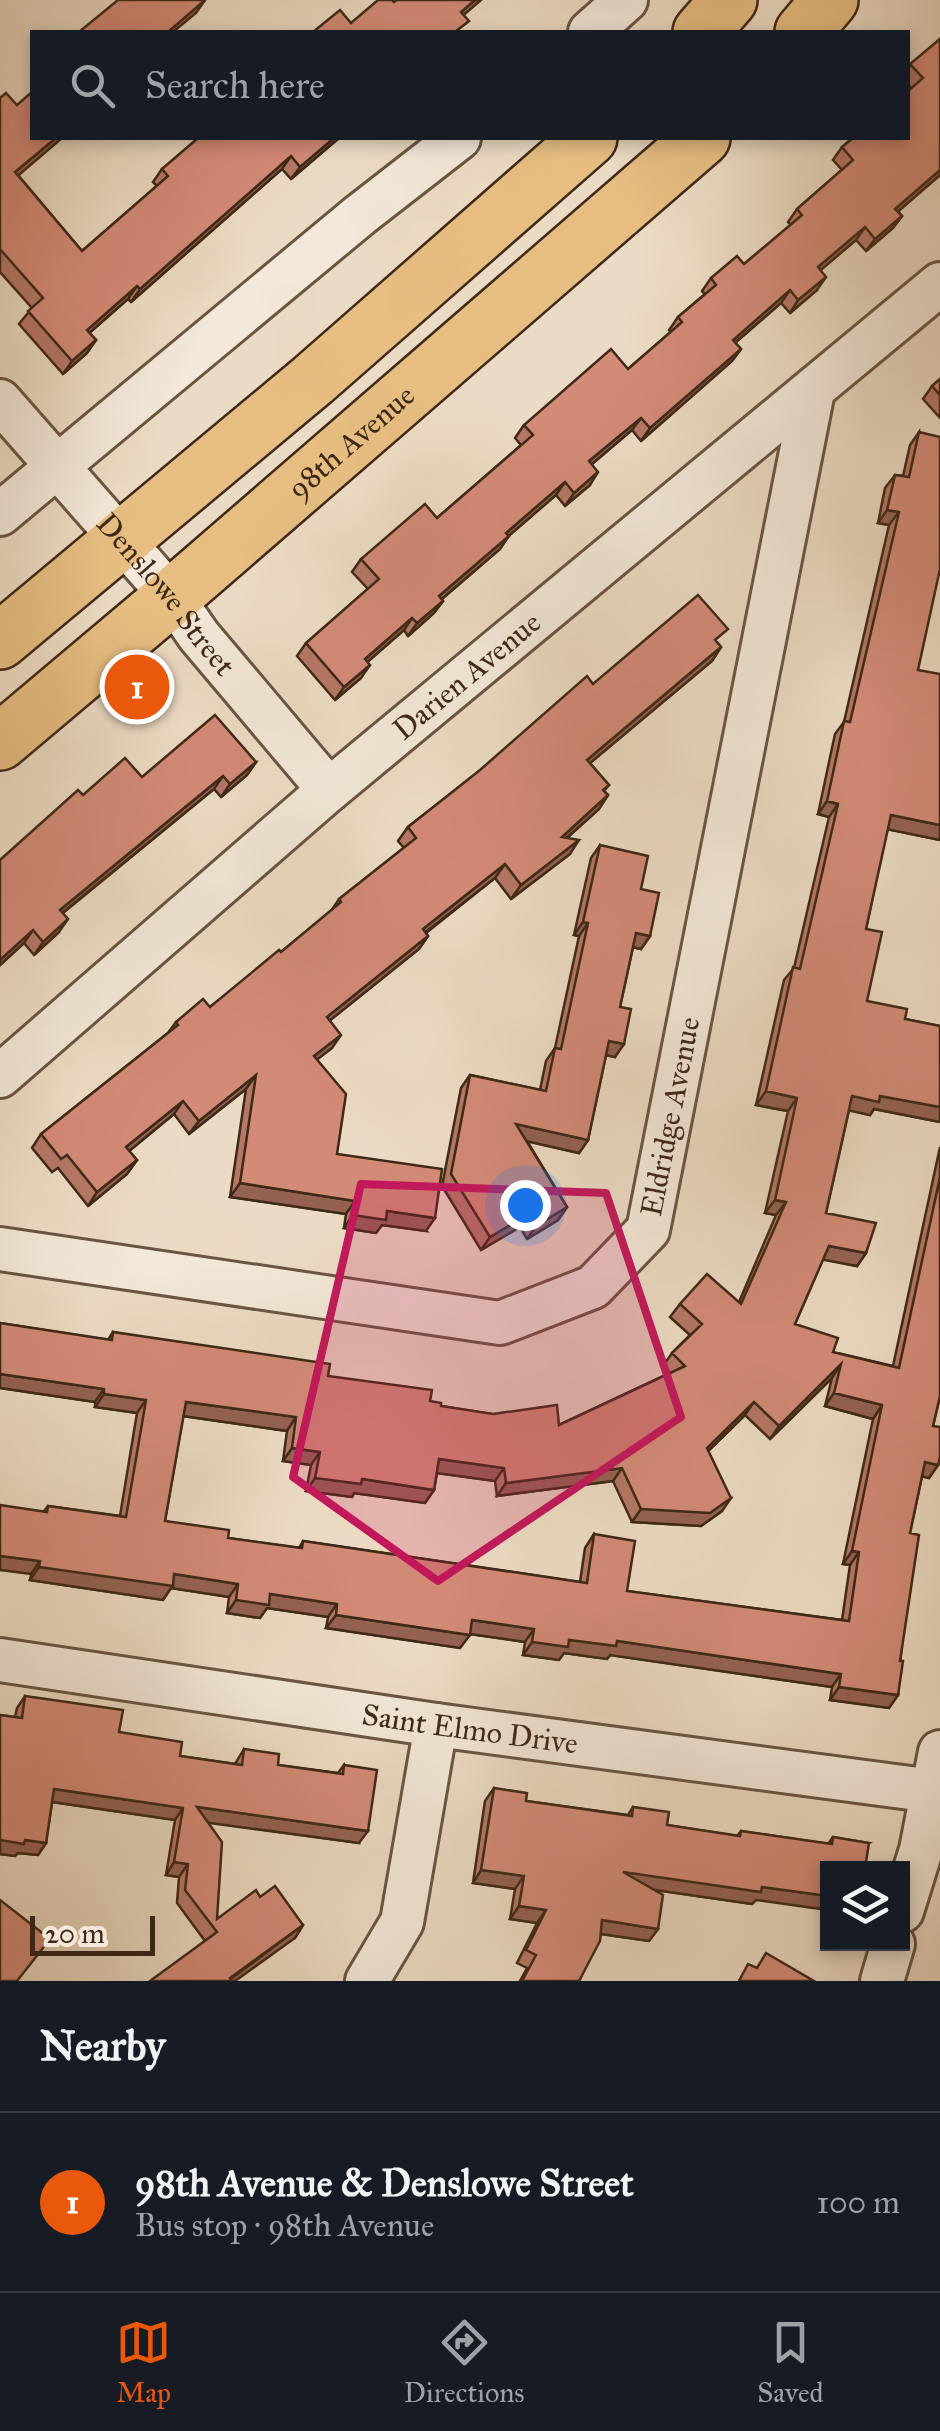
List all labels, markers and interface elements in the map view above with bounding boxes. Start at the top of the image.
search box [30,30,910,140]
icon: search [65,58,120,113]
text: Search here [145,62,325,108]
street label: 98th Avenue [280,377,422,507]
street label: Denslowe Street [89,506,243,683]
street label: Darien Avenue [386,604,548,747]
pin: 1 [104,650,170,724]
street label: Eldridge Avenue [633,1014,707,1219]
your location [500,1180,551,1231]
street label: Saint Elmo Drive [360,1696,580,1762]
map controls [820,1861,910,1951]
button: layers [820,1861,910,1951]
scale bar [30,1911,155,1956]
text: 20 m [45,1916,105,1951]
text: Nearby [40,2020,165,2072]
text: 98th Avenue & Denslowe Street [135,2160,634,2206]
text: 1 [66,2183,79,2222]
text: 100 m [816,2183,900,2222]
text: Bus stop · 98th Avenue [135,2206,434,2245]
tab: Map [116,2315,171,2410]
tab: Directions [404,2315,525,2410]
tab: Saved [757,2315,824,2410]

